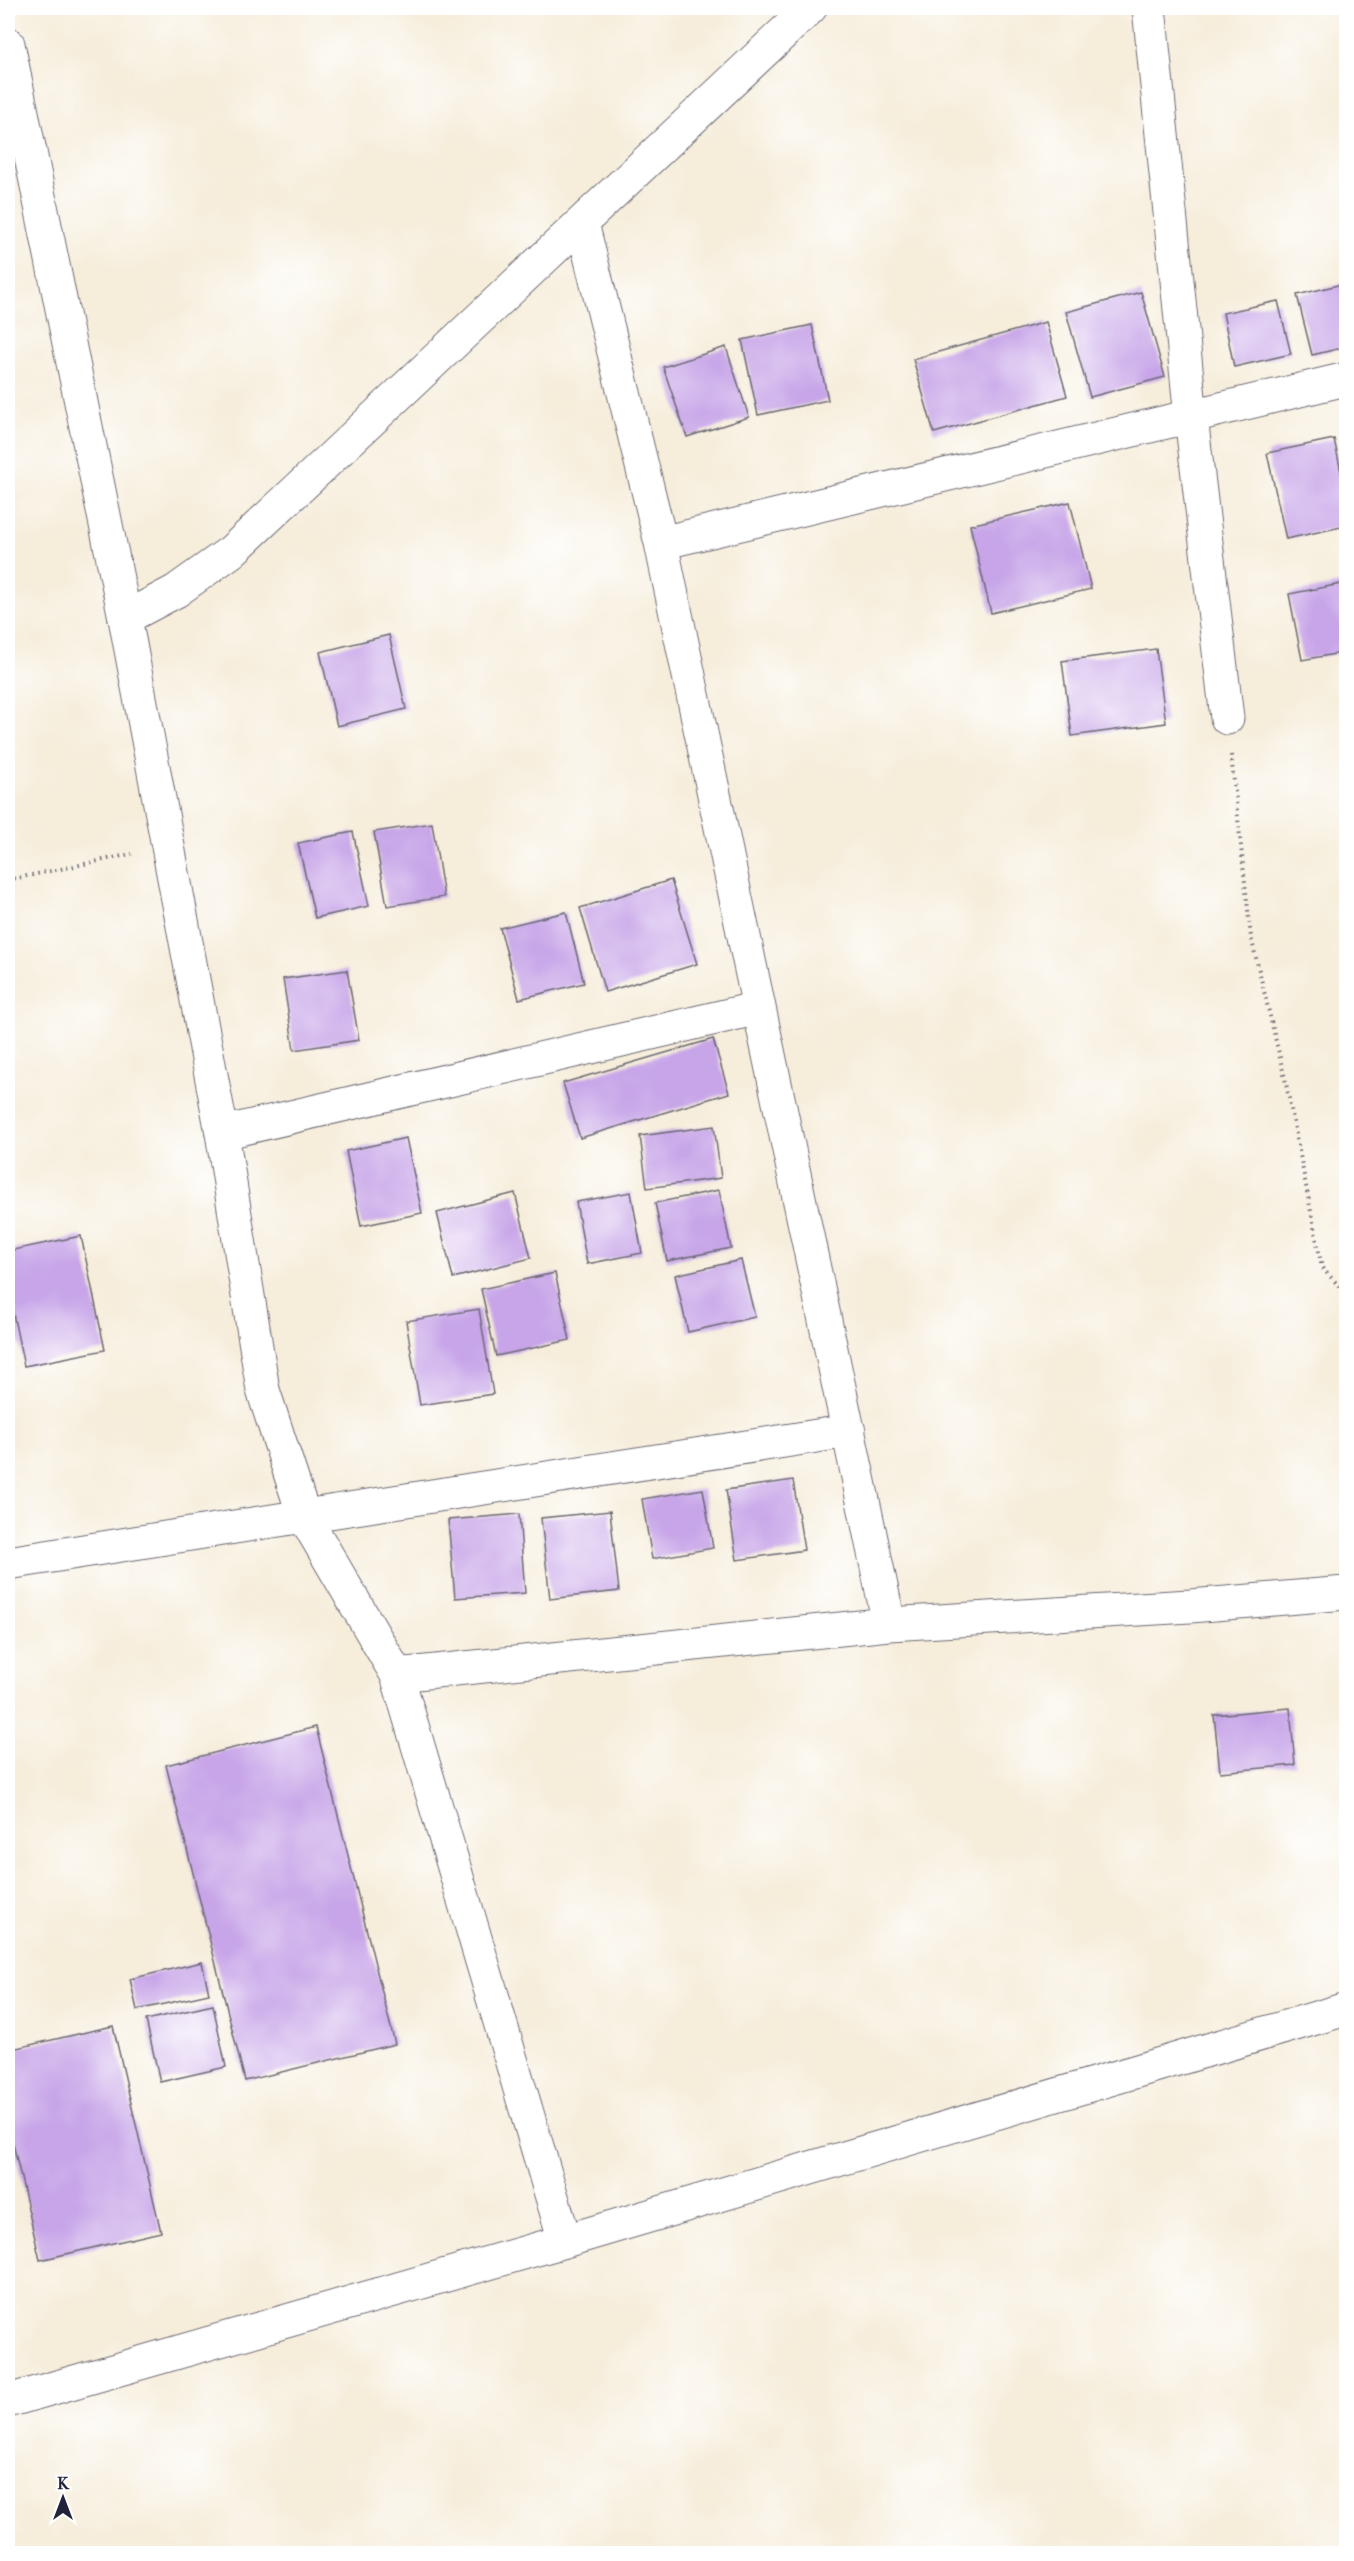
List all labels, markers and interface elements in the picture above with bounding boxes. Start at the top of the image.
north arrow [33,2468,93,2528]
text: K [57,2474,70,2493]

